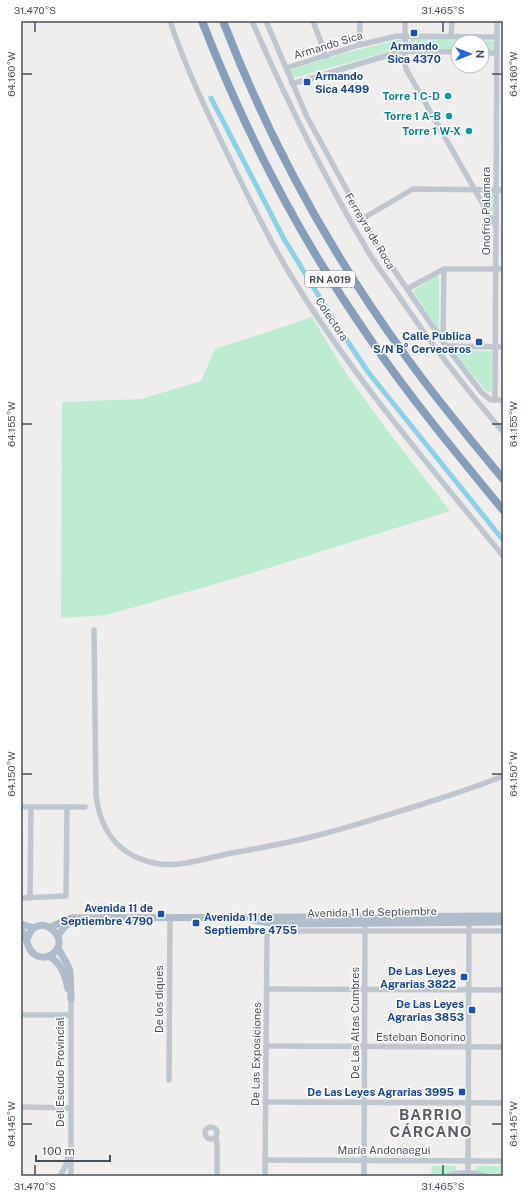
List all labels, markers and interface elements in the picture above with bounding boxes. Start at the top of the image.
text: 31.470°S [14,4,56,16]
text: 31.465°S [422,4,465,16]
marker: Armando Sica 4370 [409,28,419,38]
street label: Armando Sica [292,29,364,61]
north arrow [450,34,490,74]
place label: Armando Sica 4370 [387,40,441,65]
text: N [474,50,486,58]
text: 64.160°W [5,51,17,97]
text: 64.160°W [507,51,519,97]
place label: Armando Sica 4499 [315,70,369,95]
marker: Armando Sica 4499 [302,77,312,87]
place label: Torre 1 C-D [383,90,440,102]
marker: Torre 1 C-D [443,91,453,101]
place label: Torre 1 A-B [384,110,441,122]
marker: Torre 1 A-B [444,111,454,121]
place label: Torre 1 W-X [402,125,461,137]
marker: Torre 1 W-X [464,126,474,136]
street label: Onofrio Palamara [480,167,492,255]
street label: Ferreyra de Roca [343,191,397,271]
road number: RN A019 [305,271,355,287]
street label: Colectora [313,295,351,343]
place label: Calle Publica S/N B° Cerveceros [373,330,471,355]
marker: Calle Publica S/N B° Cerveceros [474,337,484,347]
text: 64.155°W [5,401,17,447]
text: 64.155°W [507,401,519,447]
text: 64.150°W [5,751,17,797]
text: 64.150°W [507,751,519,797]
place label: Avenida 11 de Septiembre 4790 [61,902,153,927]
street label: Avenida 11 de Septiembre [307,905,437,919]
marker: Avenida 11 de Septiembre 4790 [156,909,166,919]
place label: Avenida 11 de Septiembre 4755 [204,911,297,936]
marker: Avenida 11 de Septiembre 4755 [191,918,201,928]
street label: De los diques [153,965,165,1033]
place label: De Las Leyes Agrarias 3822 [380,965,456,990]
street label: De Las Altas Cumbres [349,966,361,1079]
marker: De Las Leyes Agrarias 3822 [459,972,469,982]
place label: De Las Leyes Agrarias 3853 [387,998,464,1023]
street label: De Las Exposiciones [249,1002,263,1106]
marker: De Las Leyes Agrarias 3853 [467,1005,477,1015]
street label: Del Escudo Provincial [54,1017,66,1127]
street label: Esteban Bonorino [376,1031,466,1043]
place label: De Las Leyes Agrarias 3995 [307,1086,454,1098]
marker: De Las Leyes Agrarias 3995 [457,1087,467,1097]
text: 64.145°W [5,1101,17,1147]
text: 64.145°W [507,1101,519,1147]
district label: BARRIO CÁRCANO [389,1106,473,1140]
scale bar [36,1137,110,1163]
text: 100 m [42,1144,75,1158]
street label: María Andonaegui [338,1144,430,1156]
text: 31.470°S [14,1180,56,1192]
text: 31.465°S [422,1180,465,1192]

